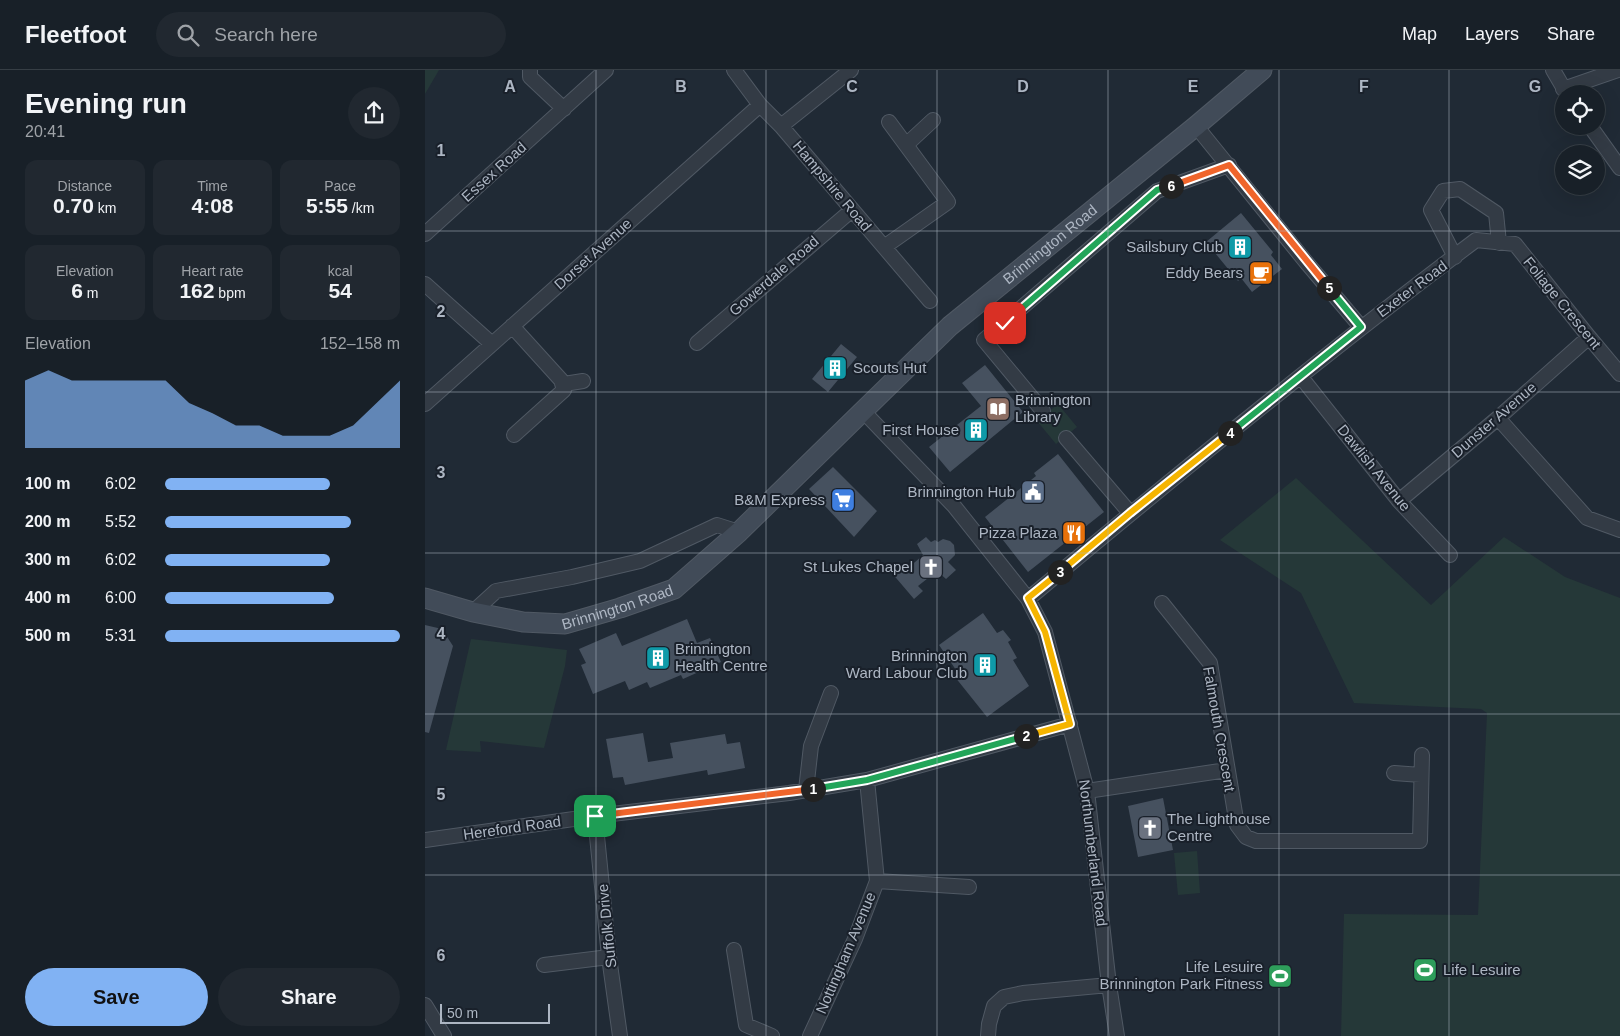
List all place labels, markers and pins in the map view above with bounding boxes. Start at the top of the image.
pin: 6 [1159,174,1183,198]
building icon: Sailsbury Club [1227,234,1253,260]
place label: Sailsbury Club [1126,238,1223,255]
cafe icon: Eddy Bears [1248,260,1274,286]
place label: Eddy Bears [1165,264,1243,281]
pin: 5 [1317,276,1341,300]
pin [984,302,1026,344]
building icon: Scouts Hut [822,355,848,381]
place label: Scouts Hut [853,359,927,376]
place label: Brinnington Library [1015,391,1091,425]
library icon: Brinnington Library [985,396,1011,422]
building icon: First House [963,417,989,443]
pin: 4 [1217,420,1243,446]
place label: First House [882,421,959,438]
public building icon: Brinnington Hub [1020,479,1046,505]
place label: Brinnington Hub [907,483,1015,500]
supermarket icon: B&M Express [830,487,856,513]
place label: B&M Express [734,491,825,508]
restaurant icon: Pizza Plaza [1061,520,1087,546]
place label: Pizza Plaza [979,524,1058,541]
church icon: St Lukes Chapel [918,554,944,580]
place label: St Lukes Chapel [803,558,913,575]
pin: 3 [1047,560,1073,584]
place label: Brinnington Health Centre [675,640,768,674]
building icon: Brinnington Health Centre [645,645,671,671]
place label: Brinnington Ward Labour Club [846,647,967,681]
building icon: Brinnington Ward Labour Club [972,652,998,678]
pin: 2 [1013,724,1039,748]
pin: 1 [801,776,825,802]
pin [574,795,616,837]
place label: The Lighthouse Centre [1167,810,1270,844]
church icon: The Lighthouse Centre [1137,815,1163,841]
sports icon: Life Lesuire [1412,957,1438,983]
place label: Life Lesuire Brinnington Park Fitness [1100,958,1263,992]
place label: Life Lesuire [1443,961,1521,978]
sports icon: Life Lesuire Brinnington Park Fitness [1267,963,1293,989]

